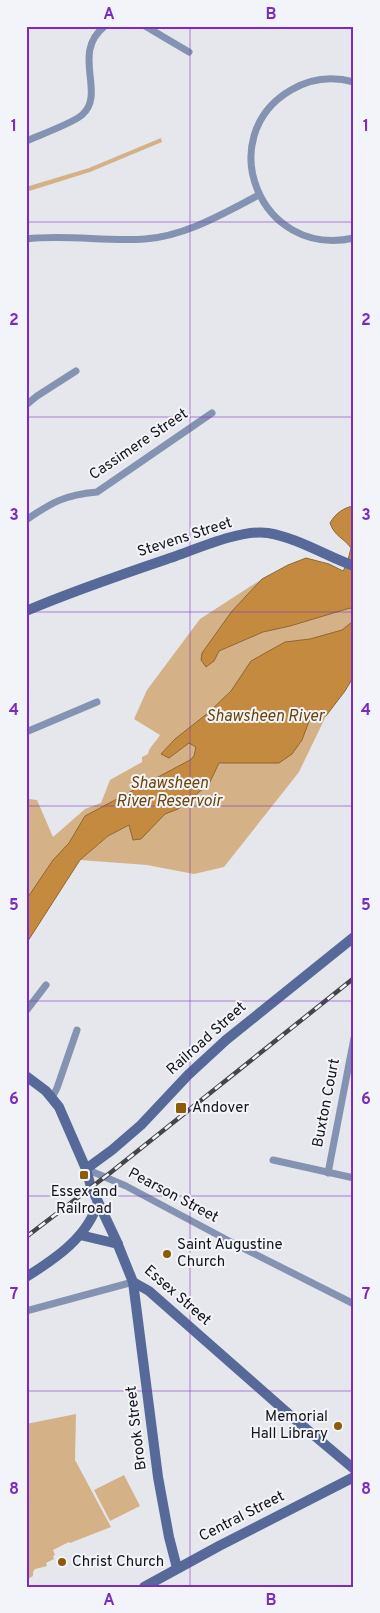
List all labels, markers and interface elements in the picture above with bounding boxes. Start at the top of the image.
text: A [103,5,115,25]
text: B [265,5,277,25]
text: 1 [11,117,17,137]
text: 1 [363,117,369,137]
text: 2 [9,311,19,331]
text: 2 [361,311,371,331]
street label: Cassimere Street [86,405,192,485]
text: 3 [9,506,19,526]
text: 3 [361,506,371,526]
street label: Stevens Street [135,514,235,562]
text: 4 [9,701,19,721]
text: 4 [361,701,371,721]
water label: Shawsheen River [206,707,326,727]
water label: Shawsheen River Reservoir [116,774,224,812]
text: 5 [9,896,19,916]
text: 5 [361,896,371,916]
street label: Railroad Street [163,998,251,1080]
street label: Buxton Court [309,1057,345,1149]
text: 6 [9,1090,19,1110]
text: 6 [361,1090,371,1110]
place label: Andover [192,1099,249,1118]
marker: Andover [174,1101,188,1115]
street label: Pearson Street [125,1164,221,1228]
marker: Essex and Railroad [78,1169,90,1181]
place label: Essex and Railroad [51,1183,117,1219]
place label: Saint Augustine Church [177,1236,283,1272]
marker: Saint Augustine Church [161,1248,173,1260]
street label: Essex Street [140,1262,214,1330]
text: 7 [10,1285,18,1305]
text: 7 [362,1285,370,1305]
street label: Brook Street [122,1385,152,1471]
place label: Memorial Hall Library [251,1408,328,1444]
marker: Memorial Hall Library [332,1420,344,1432]
text: 8 [9,1480,19,1500]
text: 8 [361,1480,371,1500]
street label: Central Street [196,1487,288,1547]
place label: Christ Church [72,1553,164,1572]
marker: Christ Church [56,1556,68,1568]
text: A [103,1591,115,1611]
text: B [265,1591,277,1611]

